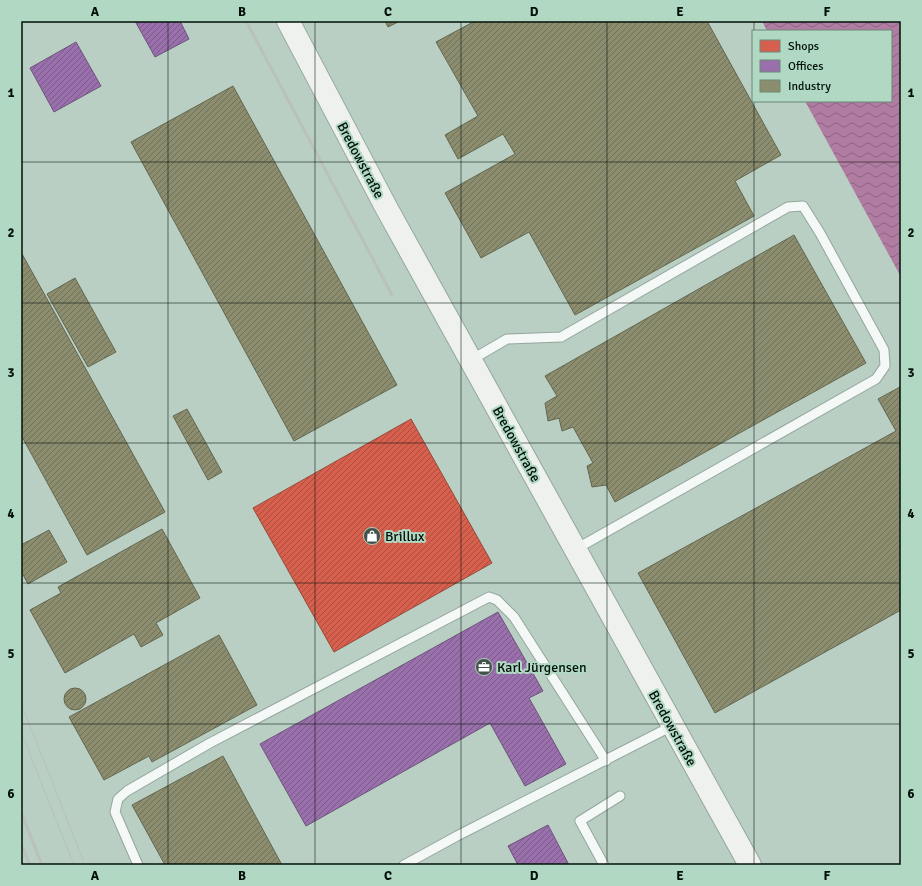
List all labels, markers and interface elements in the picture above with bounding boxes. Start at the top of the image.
text: A [91,4,100,20]
text: B [238,4,246,20]
text: C [384,4,392,20]
text: D [530,4,539,20]
text: E [676,4,684,20]
text: F [824,4,831,20]
legend [752,30,892,102]
text: Shops [788,39,819,54]
text: Offices [788,59,823,74]
text: Industry [788,79,831,94]
text: 1 [7,85,15,101]
text: 1 [907,85,915,101]
street label: Bredowstraße [333,119,388,201]
text: 2 [7,225,15,241]
text: 2 [907,225,915,241]
text: 3 [7,365,15,381]
text: 3 [907,365,915,381]
street label: Bredowstraße [489,403,544,485]
text: 4 [7,506,15,522]
text: 4 [907,506,915,522]
shop icon: Brillux [362,526,382,546]
place label: Brillux [385,528,425,545]
text: 5 [7,646,15,662]
text: 5 [907,646,915,662]
office icon: Karl Jürgensen [474,657,494,677]
place label: Karl Jürgensen [497,659,587,676]
street label: Bredowstraße [645,687,700,769]
text: 6 [7,786,15,802]
text: 6 [907,786,915,802]
text: A [91,868,100,884]
text: B [238,868,246,884]
text: C [384,868,392,884]
text: D [530,868,539,884]
text: E [676,868,684,884]
text: F [824,868,831,884]

